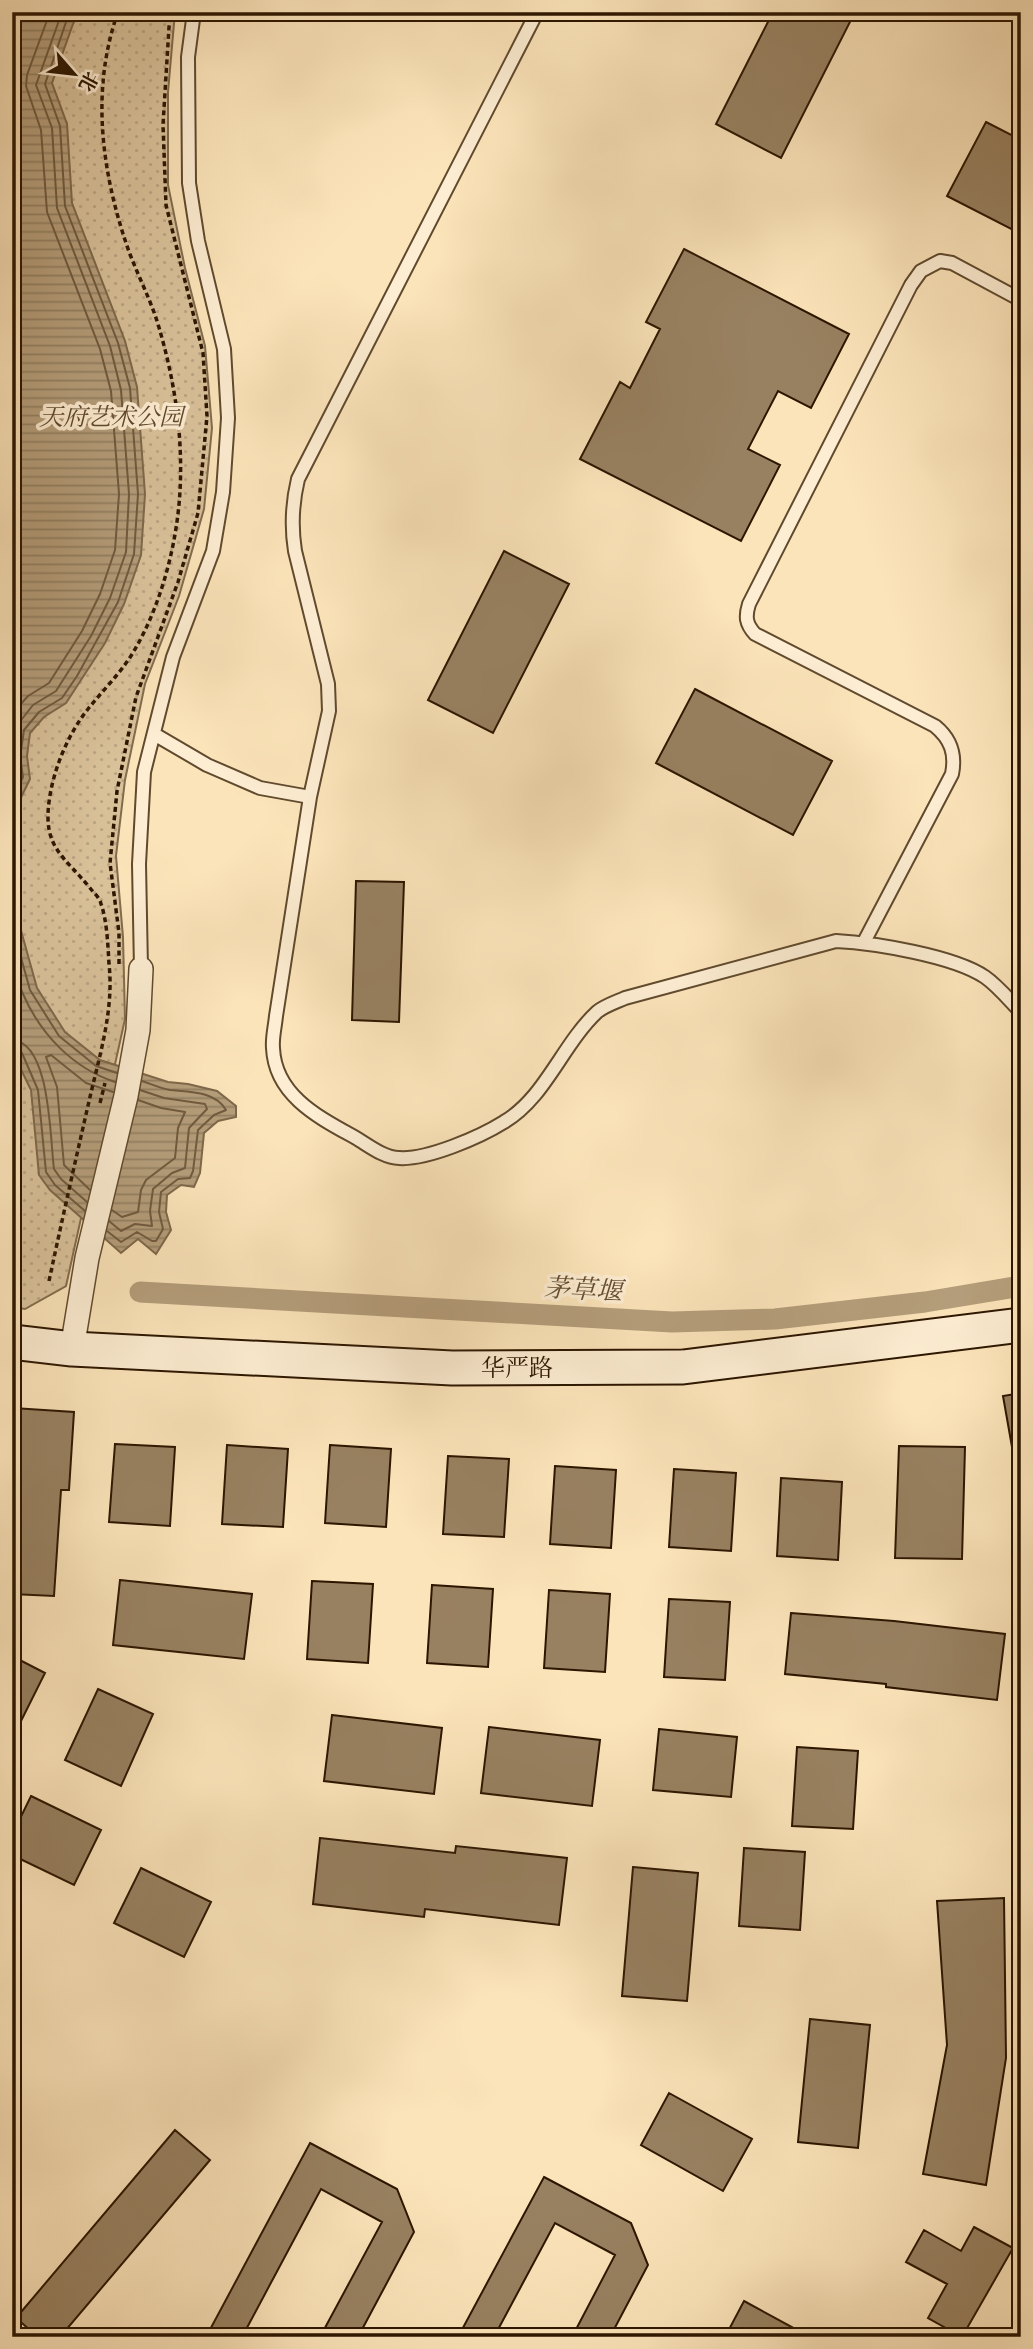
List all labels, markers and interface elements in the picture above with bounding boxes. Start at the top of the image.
north arrow [38,38,108,108]
text: 北 [74,68,102,95]
park label: 天府艺术公园 [39,403,187,431]
water label: 茅草堰 [543,1272,627,1307]
street label: 华严路 [481,1354,553,1382]

